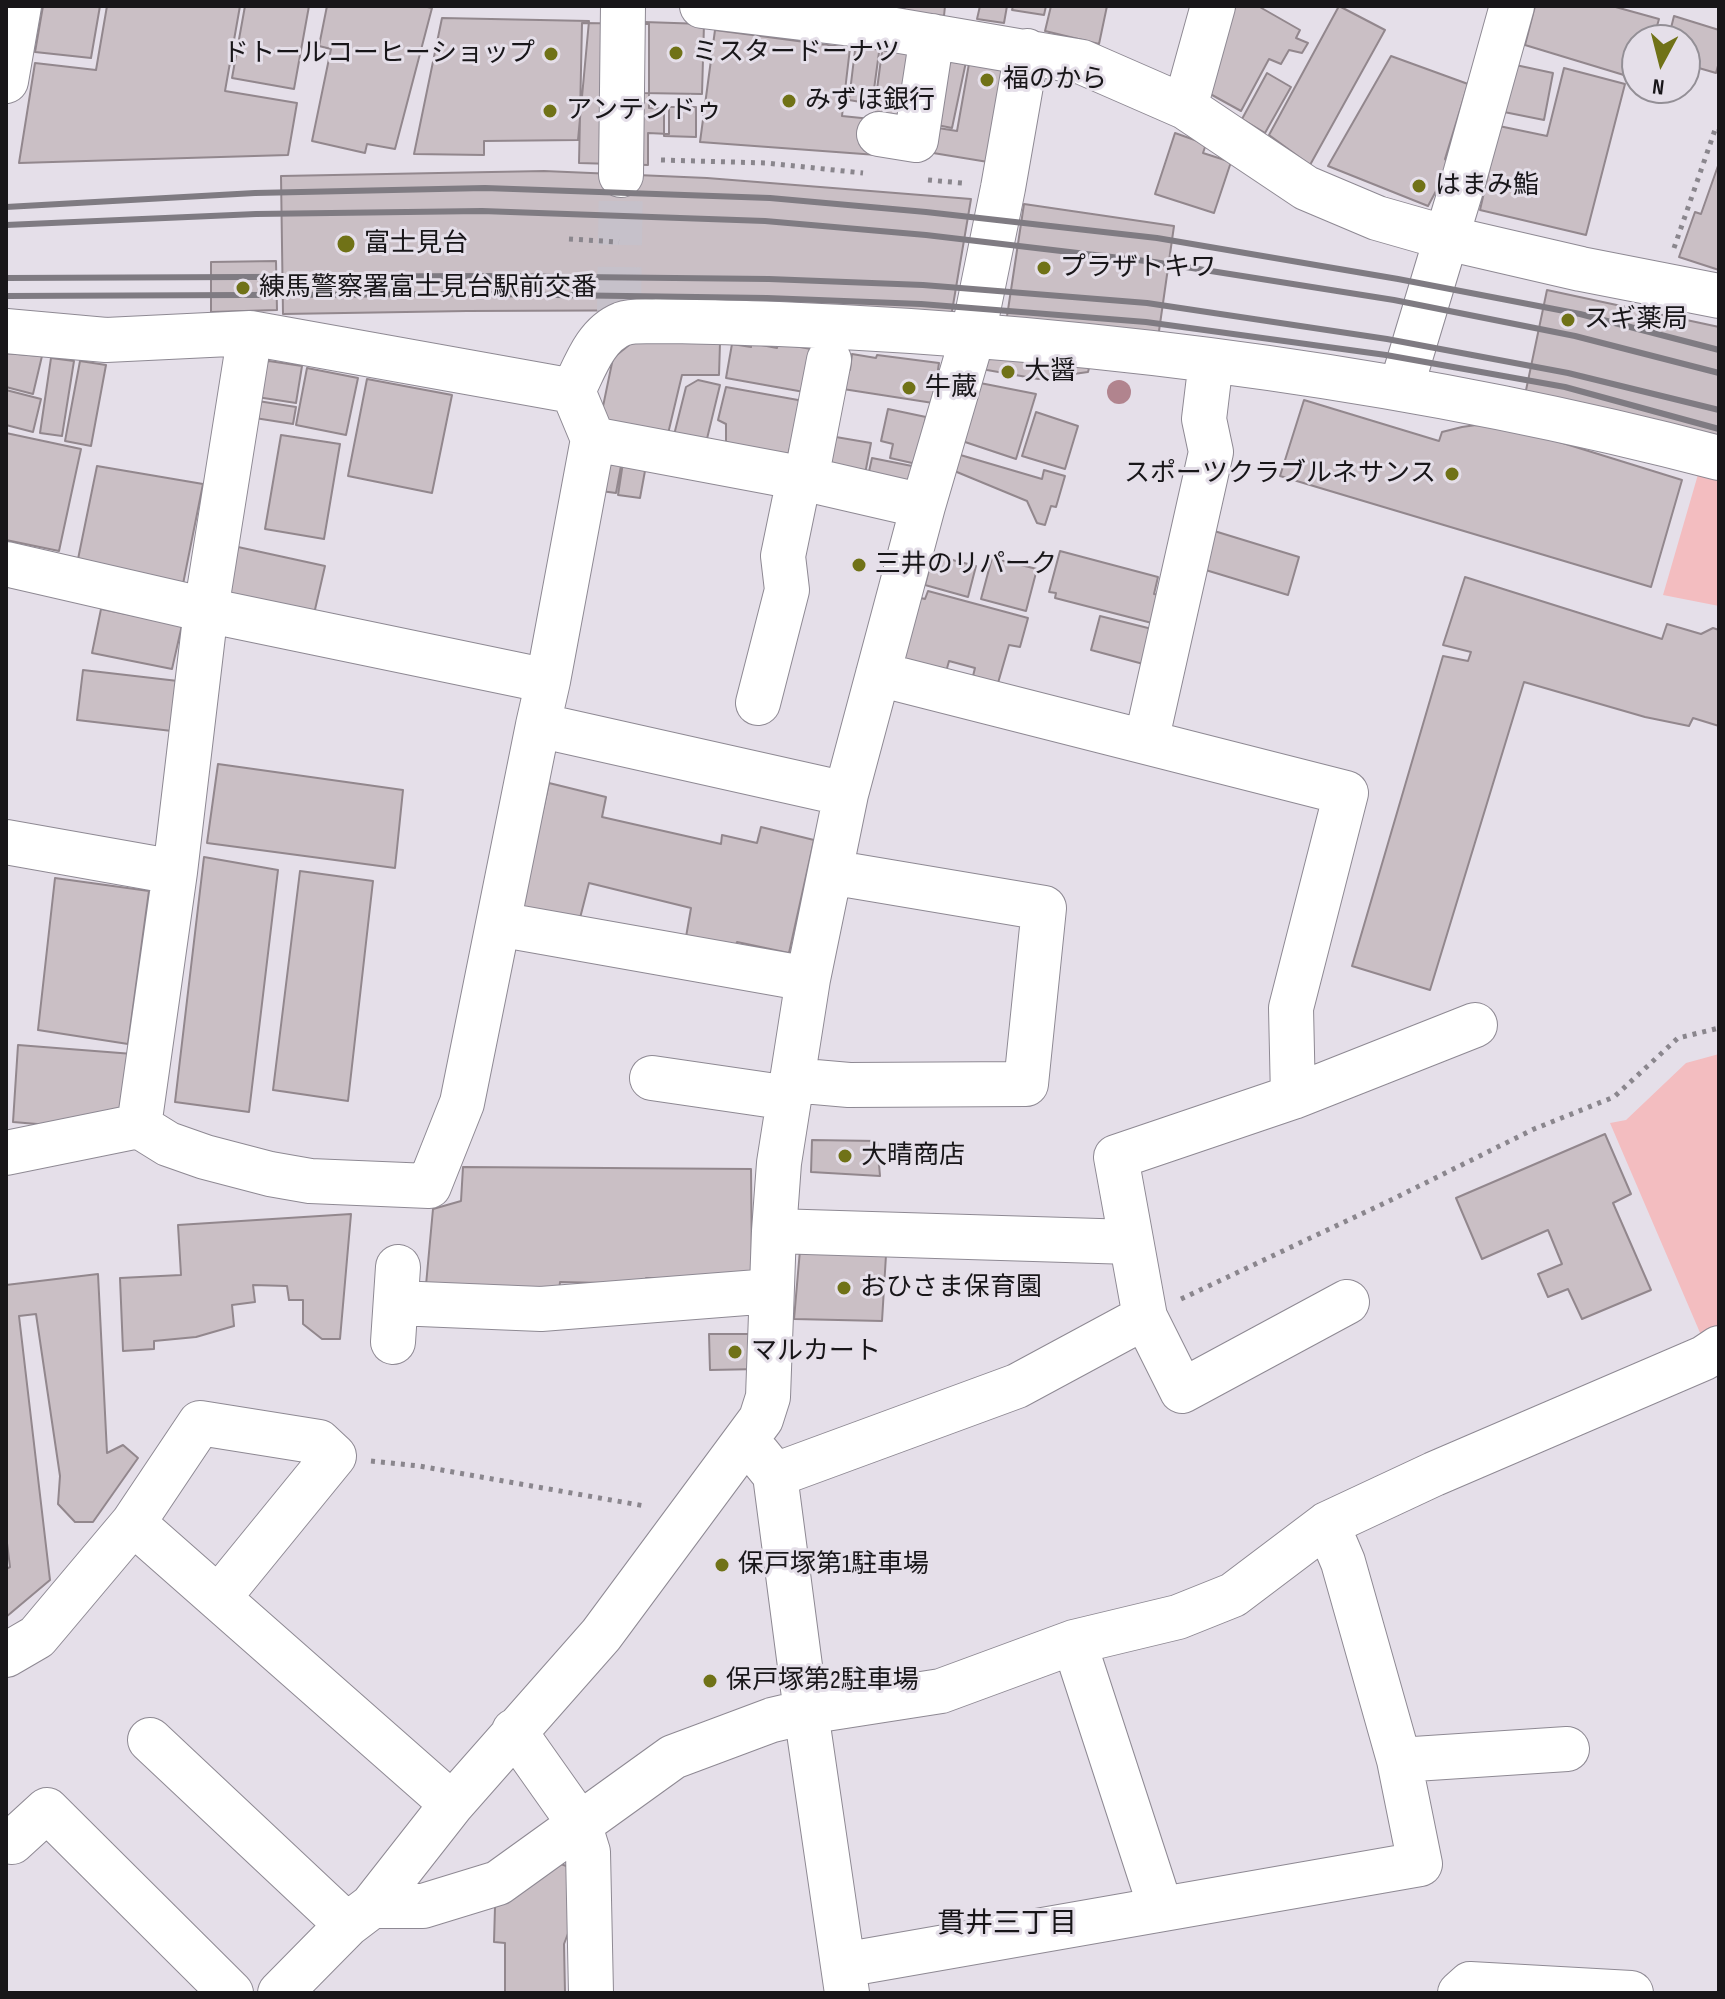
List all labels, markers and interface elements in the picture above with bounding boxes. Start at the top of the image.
north arrow [1621,24,1701,104]
place label: ミスタードーナツ [692,37,900,69]
place label: ドトールコーヒーショップ [223,38,535,70]
marker: ミスタードーナツ [667,44,685,62]
marker: ドトールコーヒーショップ [542,45,560,63]
place label: 福のから [1003,64,1107,96]
marker: 福のから [978,71,996,89]
text: N [1651,72,1666,100]
place label: みずほ銀行 [805,85,935,117]
marker: みずほ銀行 [780,92,798,110]
place label: アンテンドゥ [566,95,722,127]
marker: アンテンドゥ [541,102,559,120]
place label: はまみ鮨 [1435,170,1539,202]
marker: はまみ鮨 [1410,177,1428,195]
place label: 富士見台 [364,228,468,260]
marker: 富士見台 [335,233,357,255]
place label: プラザトキワ [1060,252,1216,284]
marker: プラザトキワ [1035,259,1053,277]
place label: 練馬警察署富士見台駅前交番 [259,272,597,304]
marker: 練馬警察署富士見台駅前交番 [234,279,252,297]
place label: スギ薬局 [1584,304,1688,336]
marker: スギ薬局 [1559,311,1577,329]
place label: 大醤 [1024,356,1076,388]
marker: 大醤 [999,363,1017,381]
place label: 牛蔵 [925,372,977,404]
marker: 牛蔵 [900,379,918,397]
place label: スポーツクラブルネサンス [1124,458,1436,490]
marker: スポーツクラブルネサンス [1443,465,1461,483]
place label: 三井のリパーク [875,549,1057,581]
marker: 三井のリパーク [850,556,868,574]
place label: 大晴商店 [861,1140,965,1172]
marker: 大晴商店 [836,1147,854,1165]
place label: おひさま保育園 [860,1272,1042,1304]
marker: おひさま保育園 [835,1279,853,1297]
place label: マルカート [751,1336,881,1368]
marker: マルカート [726,1343,744,1361]
place label: 保戸塚第1駐車場 [738,1549,929,1581]
marker: 保戸塚第1駐車場 [713,1556,731,1574]
place label: 保戸塚第2駐車場 [726,1665,919,1697]
marker: 保戸塚第2駐車場 [701,1672,719,1690]
district label: 貫井三丁目 [937,1908,1077,1942]

